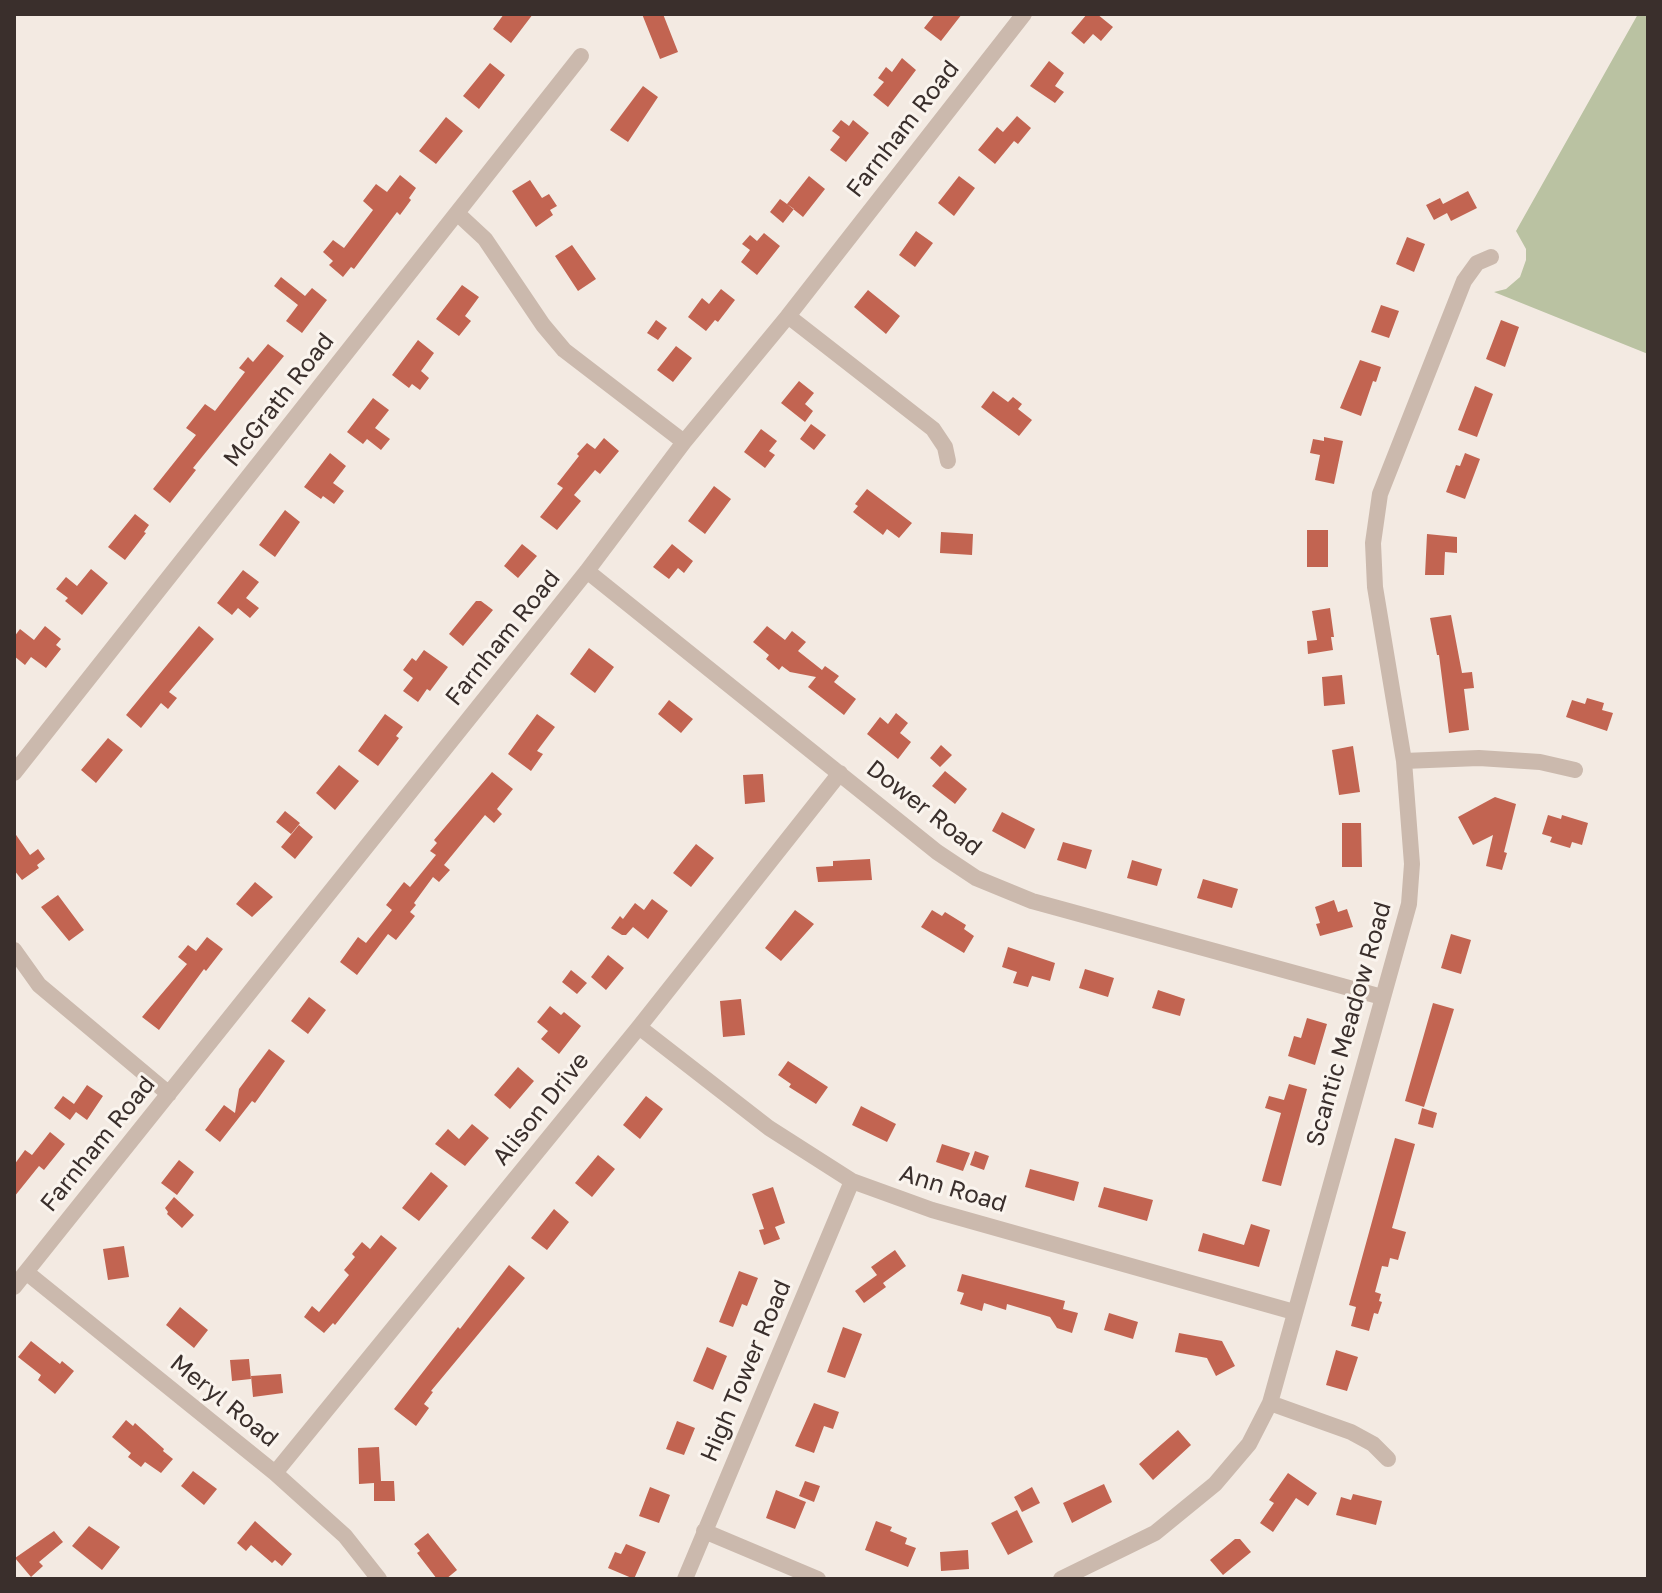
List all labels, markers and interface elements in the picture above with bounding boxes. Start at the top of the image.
street label: Farnham Road [841,55,965,203]
street label: McGrath Road [218,327,340,473]
street label: Farnham Road [440,564,566,712]
street label: Dower Road [861,754,987,862]
street label: Scantic Meadow Road [1300,898,1398,1150]
street label: Alison Drive [487,1047,595,1171]
street label: Farnham Road [35,1070,161,1218]
street label: Ann Road [896,1159,1010,1219]
street label: High Tower Road [695,1276,797,1466]
street label: Meryl Road [164,1349,284,1453]

